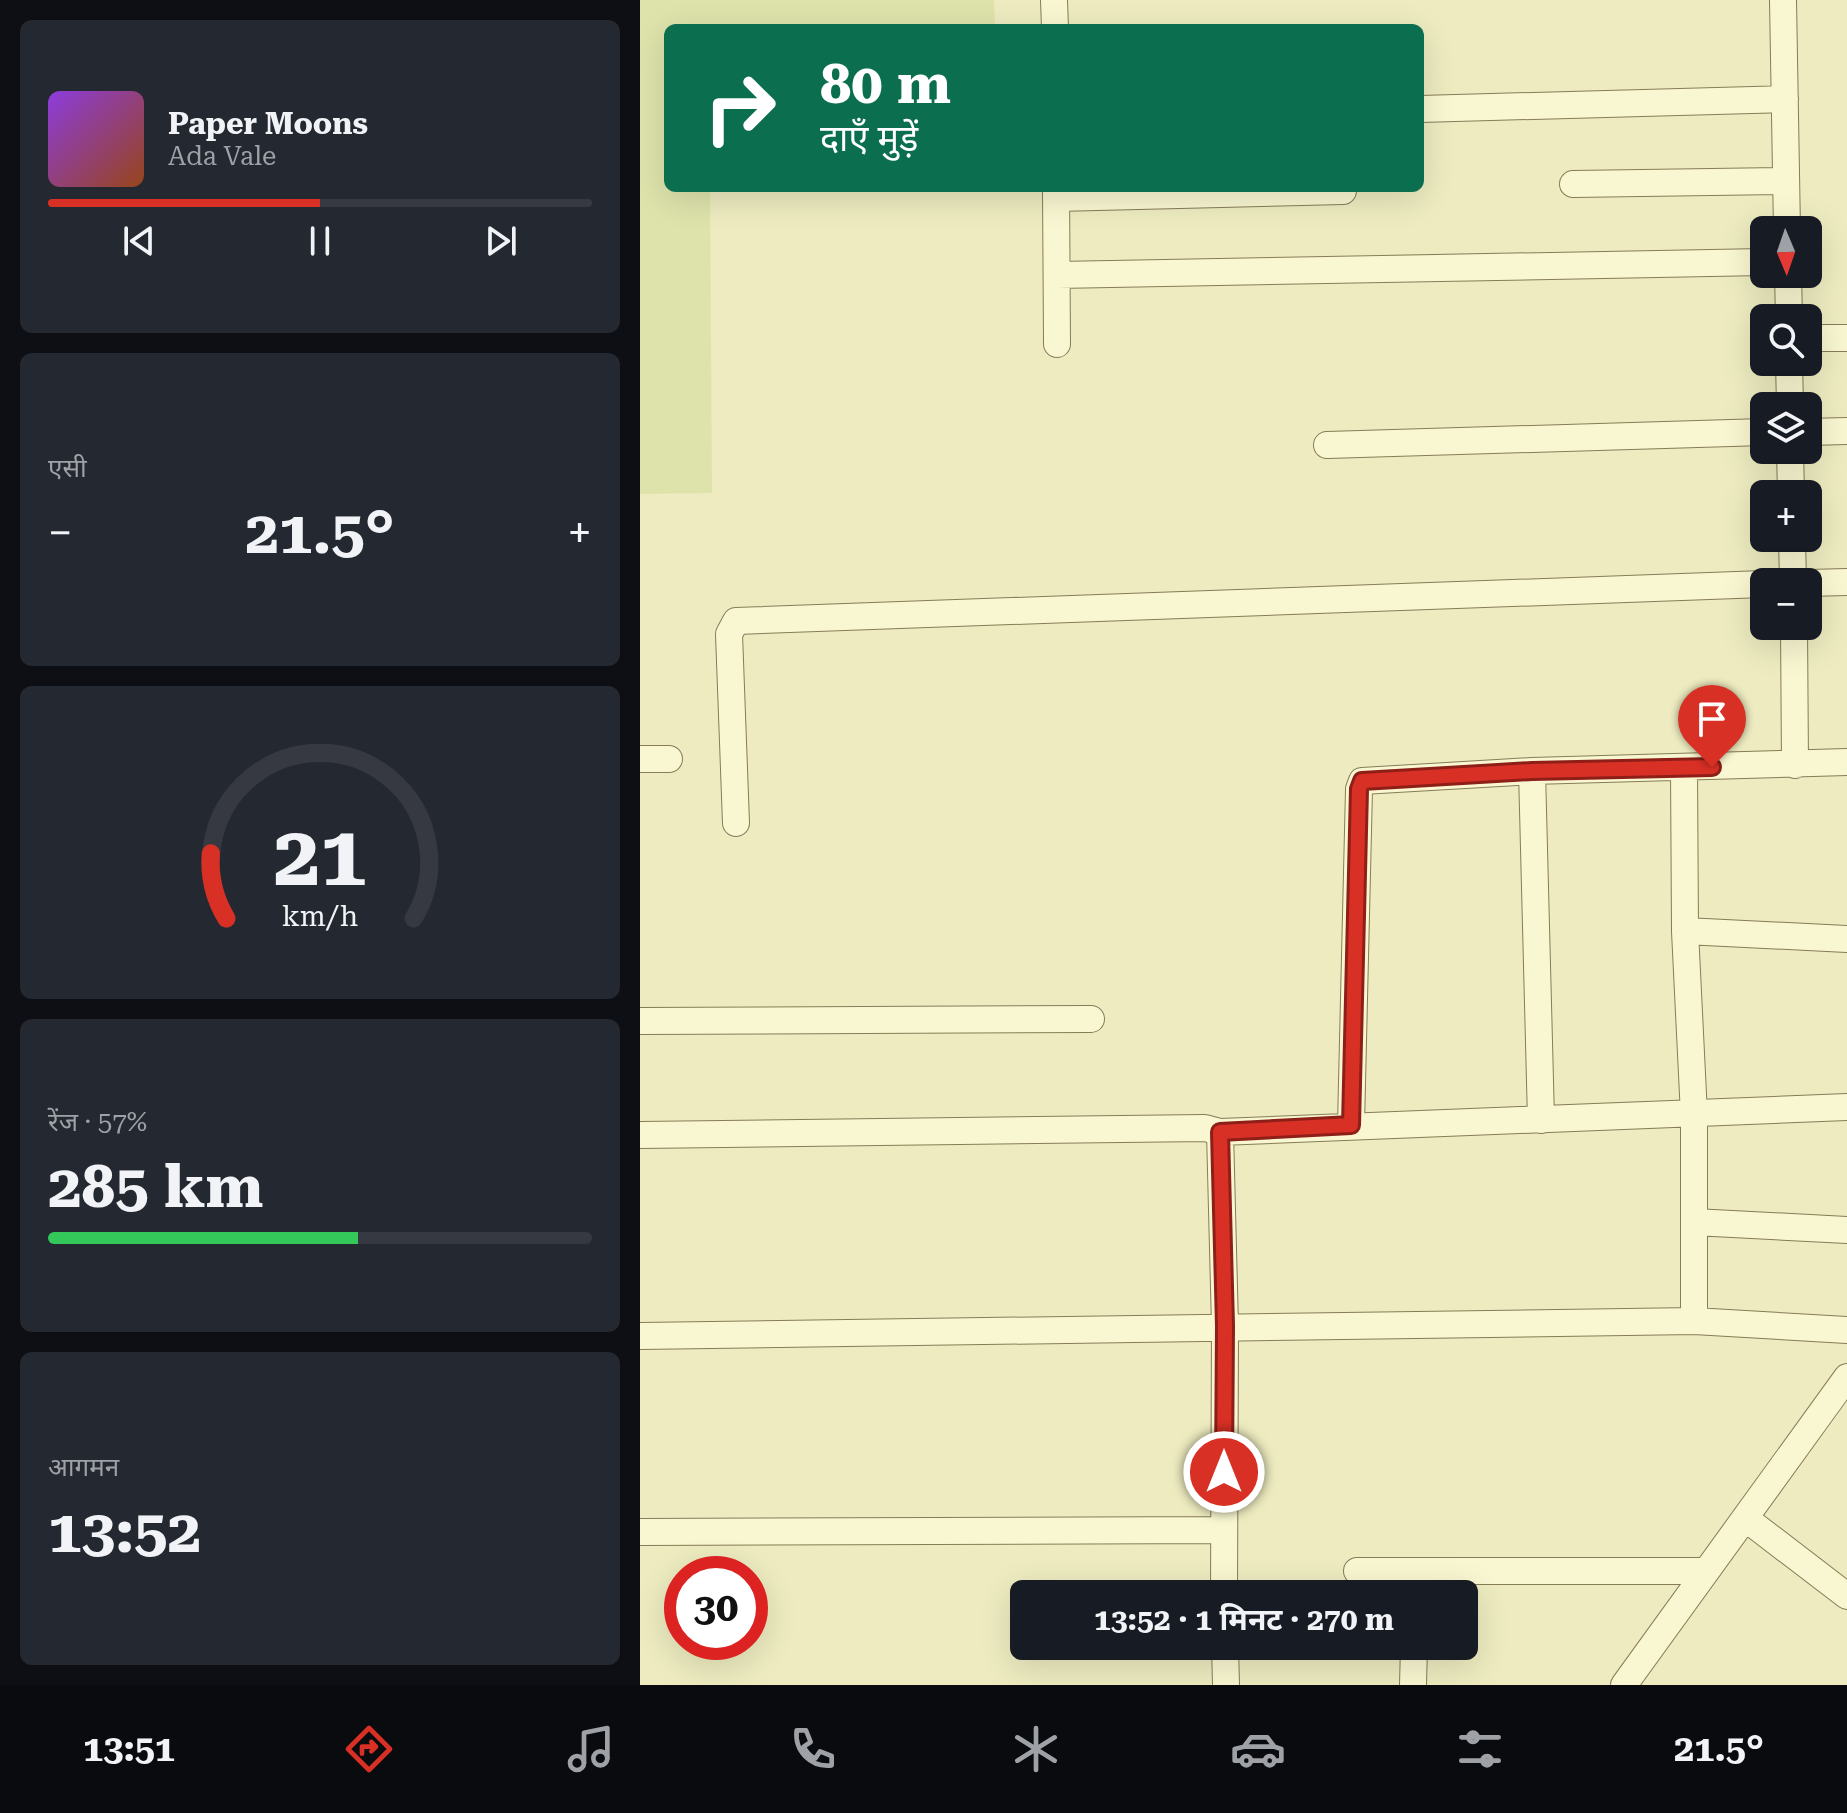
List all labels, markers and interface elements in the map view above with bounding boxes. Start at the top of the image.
text: 80 m [820,51,951,117]
icon: right [688,56,792,160]
text: Paper Moons [168,106,368,141]
text: दाएँ मुड़ें [820,118,918,160]
text: Ada Vale [168,141,276,171]
north arrow [1750,216,1822,288]
map controls [1750,216,1822,640]
icon: previous [117,219,161,263]
icon: pause [298,219,342,263]
icon: next [479,219,523,263]
button: search [1750,304,1822,376]
button: layers [1750,392,1822,464]
text: एसी [48,453,87,483]
button: + [1750,480,1822,552]
text: 21.5° [245,497,395,568]
text: − [48,507,73,559]
text: + [567,507,592,559]
button: − [1750,568,1822,640]
pin [1678,685,1746,767]
icon: arrive [1690,697,1734,741]
text: 21 [273,807,367,904]
text: km/h [282,899,358,933]
text: रेंज · 57% [48,1107,147,1137]
text: 285 km [48,1151,263,1222]
position arrow [1182,1430,1266,1514]
text: आगमन [48,1452,119,1482]
text: 13:52 [48,1496,201,1567]
speed limit sign: 30 [664,1556,768,1660]
text: 13:52 · 1 मिनट · 270 m [1094,1602,1394,1637]
icon: directions [341,1721,397,1777]
icon: music [563,1721,619,1777]
icon: phone [785,1721,841,1777]
icon: climate [1008,1721,1064,1777]
icon: car [1230,1721,1286,1777]
icon: filters [1452,1721,1508,1777]
text: 13:51 [83,1728,175,1770]
text: 21.5° [1674,1728,1764,1770]

